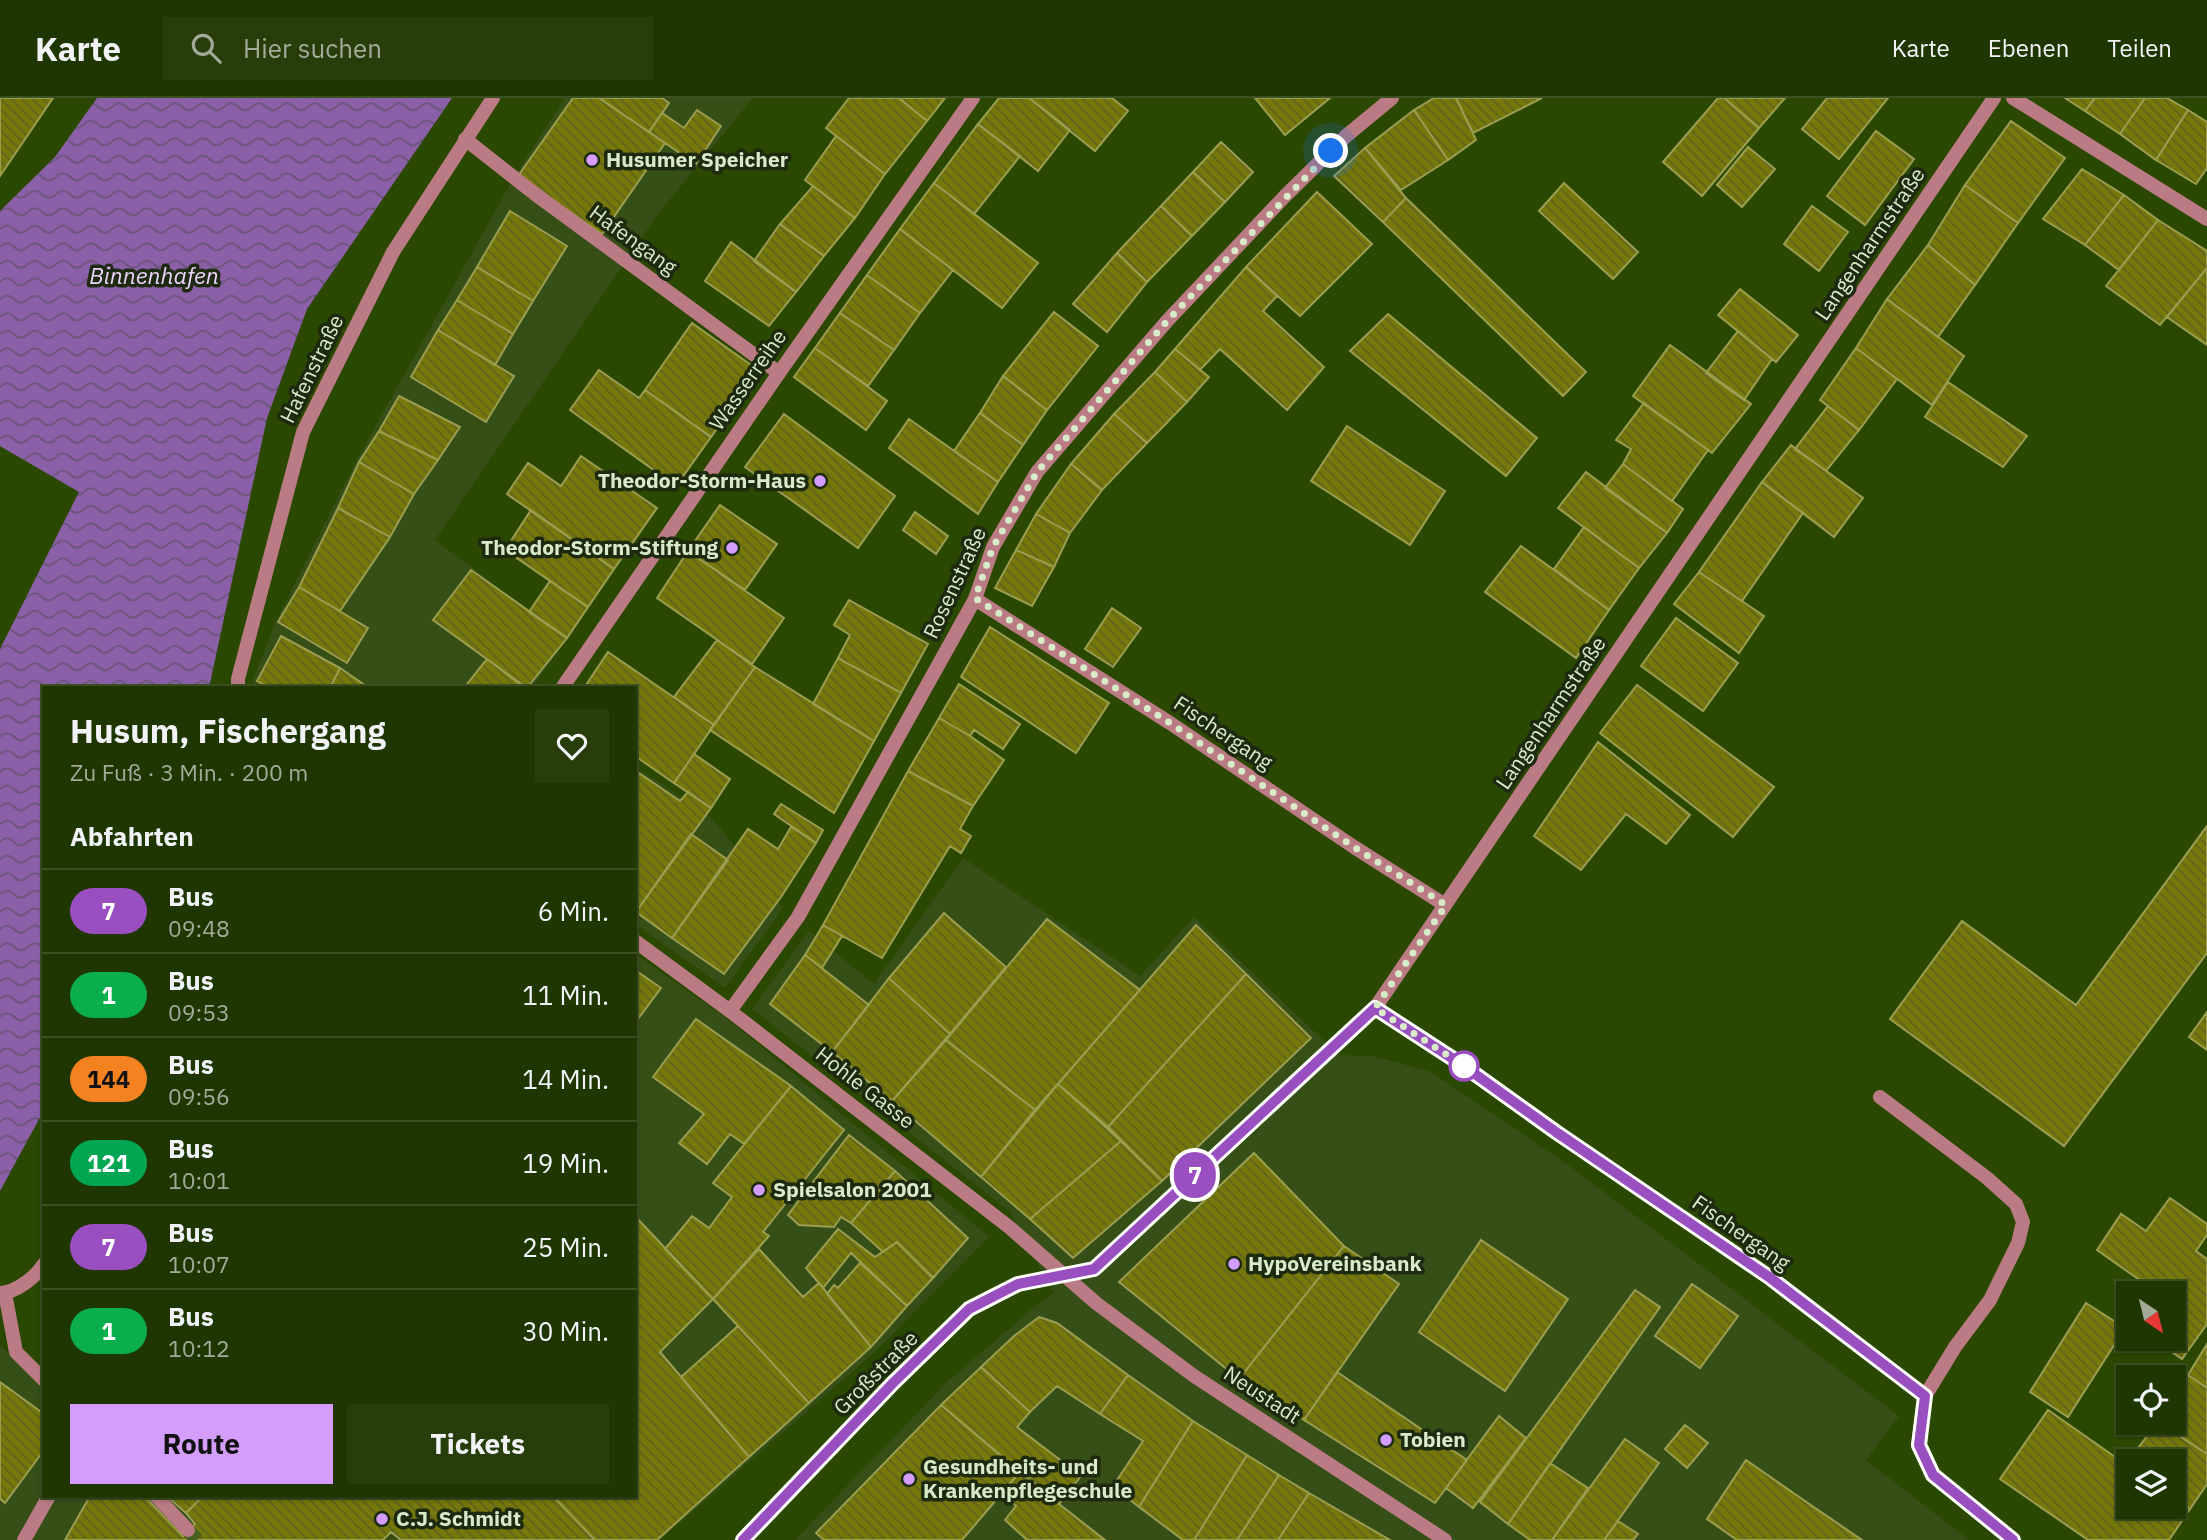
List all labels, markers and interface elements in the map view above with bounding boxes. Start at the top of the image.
search box [163,17,653,80]
text: Karte [35,27,121,70]
icon: search [187,29,225,67]
text: Hier suchen [243,31,382,65]
text: Karte [1892,32,1950,64]
text: Ebenen [1988,32,2069,64]
text: Teilen [2107,32,2172,64]
your location [1313,133,1348,168]
place label: Husumer Speicher [606,145,789,173]
marker: Husumer Speicher [584,152,600,168]
street label: Langenharmstraße [1808,162,1931,325]
street label: Hafengang [584,198,683,280]
water label: Binnenhafen [89,260,219,290]
street label: Hafenstraße [273,310,349,428]
street label: Wasserreihe [702,323,792,435]
place label: Theodor-Storm-Haus [598,466,806,494]
marker: Theodor-Storm-Haus [812,473,828,489]
street label: Rosenstraße [916,522,992,643]
place label: Theodor-Storm-Stiftung [481,533,718,561]
marker: Theodor-Storm-Stiftung [724,540,740,556]
street label: Langenharmstraße [1489,631,1612,794]
street label: Fischergang [1169,689,1279,776]
text: Husum, Fischergang [70,709,386,752]
button: heart [535,709,609,783]
text: Zu Fuß · 3 Min. · 200 m [70,757,308,787]
text: Abfahrten [70,819,194,853]
text: Bus [168,879,214,913]
text: 6 Min. [538,894,609,928]
text: 7 [101,895,116,927]
text: 09:48 [168,913,230,943]
text: Bus [168,963,214,997]
text: 11 Min. [522,978,609,1012]
text: 1 [101,979,116,1011]
text: 09:53 [168,997,230,1027]
street label: Hohle Gasse [810,1040,921,1135]
text: Bus [168,1047,214,1081]
unlabelled marker [1449,1051,1479,1081]
text: 14 Min. [522,1062,609,1096]
text: 144 [87,1063,130,1095]
text: 09:56 [168,1081,230,1111]
text: Bus [168,1131,214,1165]
text: 19 Min. [522,1146,609,1180]
text: 121 [87,1147,130,1179]
line badge: 7 [1172,1152,1218,1198]
text: 7 [1188,1159,1202,1191]
text: 10:01 [168,1165,230,1195]
place label: Spielsalon 2001 [773,1175,932,1203]
marker: Spielsalon 2001 [751,1182,767,1198]
street label: Fischergang [1687,1188,1796,1276]
text: Bus [168,1215,214,1249]
text: 25 Min. [522,1230,609,1264]
text: 7 [101,1231,116,1263]
text: 10:07 [168,1249,230,1279]
place label: HypoVereinsbank [1248,1249,1423,1277]
marker: HypoVereinsbank [1226,1256,1242,1272]
north arrow [2116,1281,2186,1351]
map controls [2116,1281,2186,1519]
text: Bus [168,1299,214,1333]
text: 30 Min. [522,1314,609,1348]
text: 1 [101,1315,116,1347]
street label: Großstraße [827,1324,924,1421]
text: 10:12 [168,1333,230,1363]
street label: Neustadt [1219,1359,1306,1429]
button: locate [2116,1365,2186,1435]
button: Route [70,1404,333,1484]
button: Tickets [347,1404,609,1484]
place label: Tobien [1400,1425,1466,1453]
marker: Tobien [1378,1432,1394,1448]
button: layers [2116,1449,2186,1519]
place label: Gesundheits- und Krankenpflegeschule [923,1452,1132,1504]
marker: Gesundheits- und Krankenpflegeschule [901,1471,917,1487]
place label: C.J. Schmidt [396,1504,521,1532]
marker: C.J. Schmidt [374,1511,390,1527]

